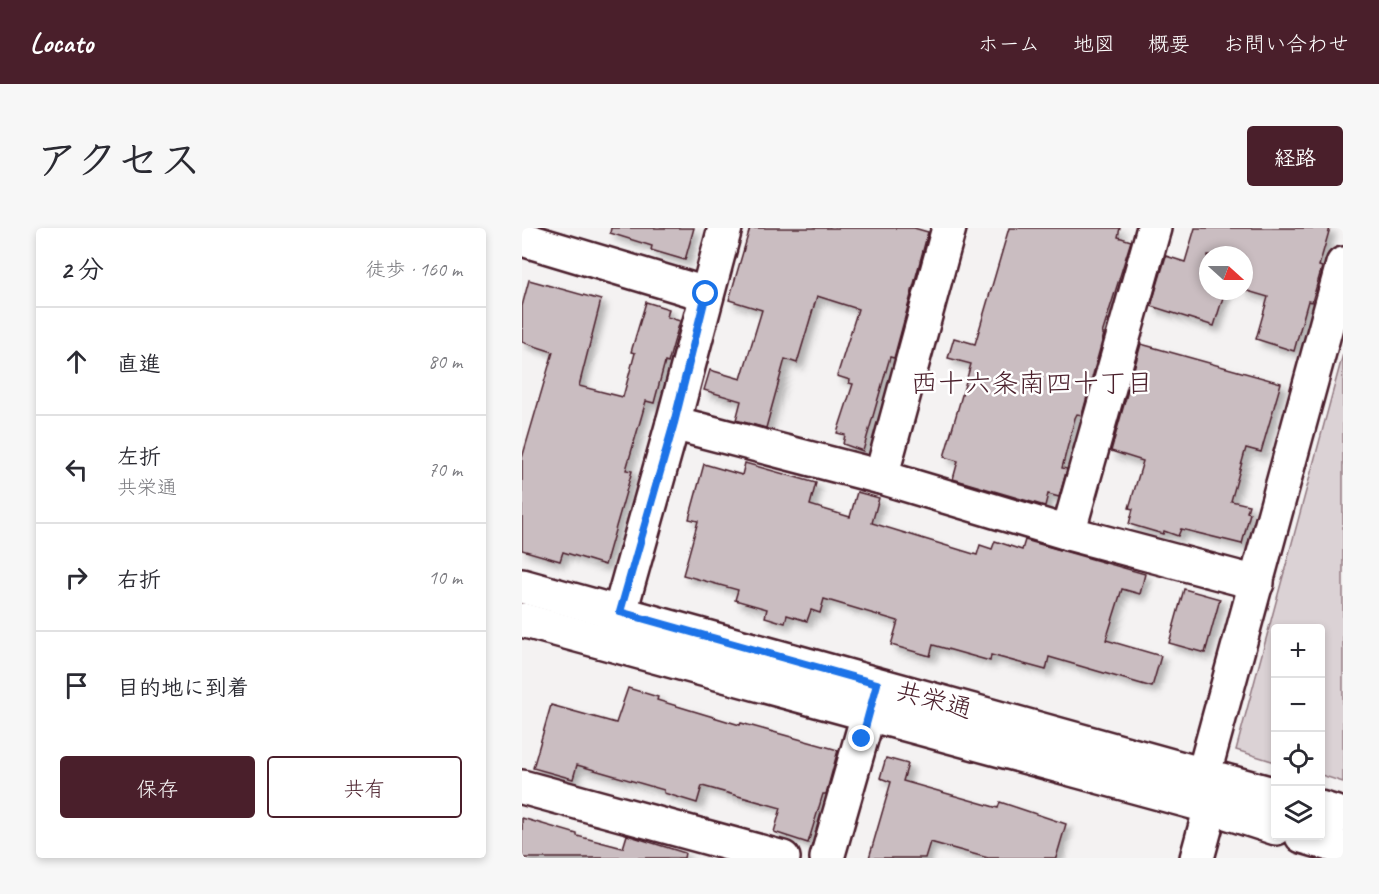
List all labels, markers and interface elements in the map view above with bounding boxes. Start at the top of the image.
text: Locato [30,25,93,60]
text: ホーム [978,31,1040,57]
text: 地図 [1073,31,1115,57]
text: 概要 [1148,31,1190,57]
text: お問い合わせ [1223,31,1349,57]
button: 経路 [1247,126,1343,186]
text: アクセス [36,134,201,187]
north arrow [1199,246,1253,300]
text: 2 分 [60,253,104,286]
text: 徒歩 · 160 m [366,257,462,282]
route start [692,280,718,306]
icon: ahead [60,345,93,378]
text: 80 m [428,349,462,374]
text: 直進 [117,350,161,378]
district label: 西十六条南四十丁目 [911,366,1154,400]
text: 左折 [117,443,161,471]
icon: left [60,453,93,486]
text: 70 m [428,457,462,482]
text: 共栄通 [117,475,177,500]
icon: right [60,561,93,594]
text: 10 m [428,565,462,590]
text: 右折 [117,566,161,594]
map controls [1271,624,1325,840]
button: + [1271,624,1325,678]
icon: arrive [60,669,93,702]
text: 目的地に到着 [117,674,249,702]
street label: 共栄通 [892,674,976,726]
button: − [1271,678,1325,732]
route end [848,725,874,751]
button: locate [1271,732,1325,786]
button: 保存 [60,756,255,818]
button: 共有 [267,756,462,818]
button: layers [1271,786,1325,840]

